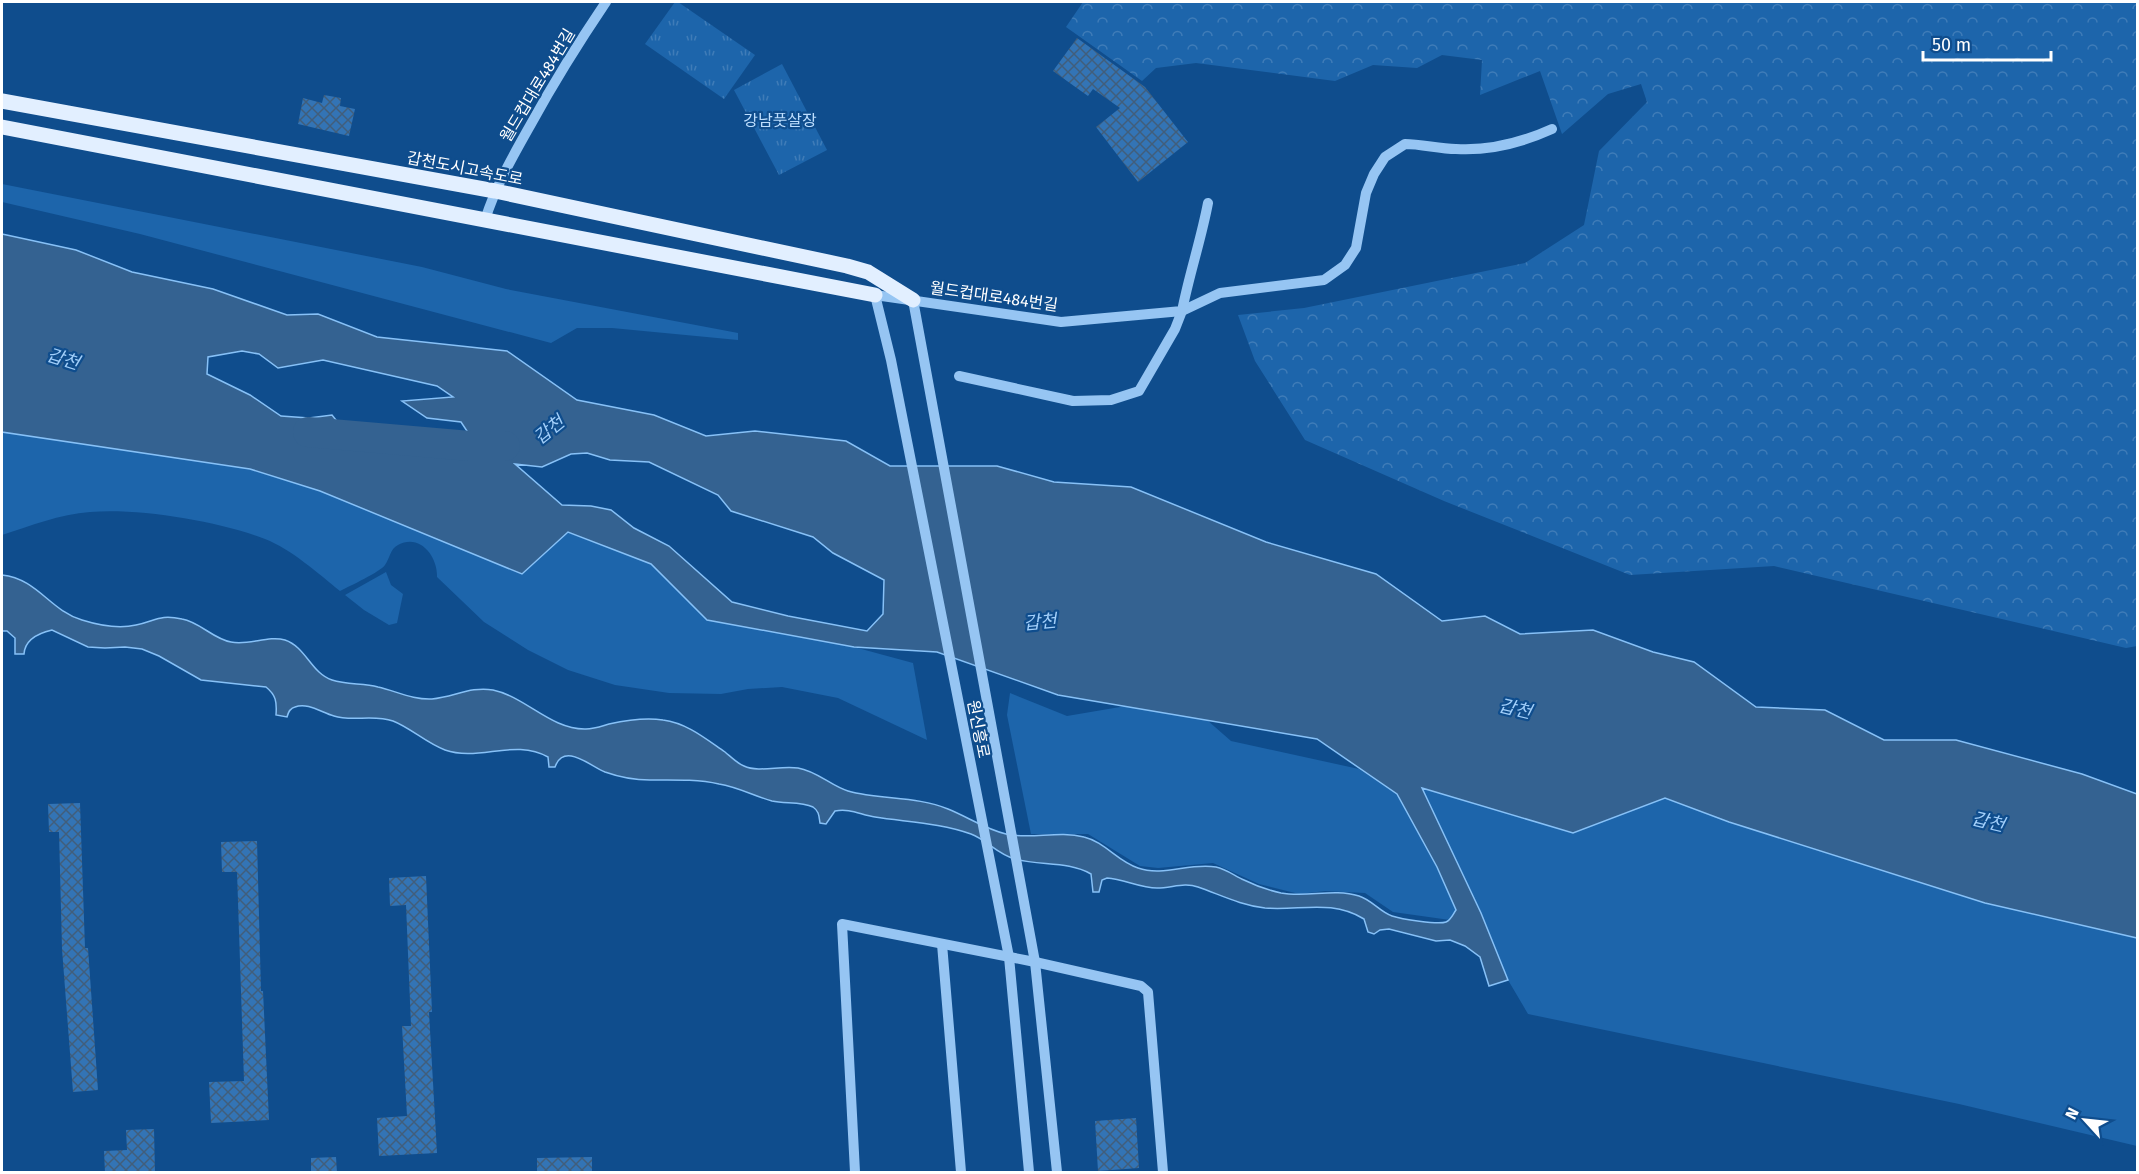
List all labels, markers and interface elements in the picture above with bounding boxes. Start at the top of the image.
scale bar [1923,24,2050,62]
street label: 월드컵대로484번길 [496,25,579,145]
text: 50 m [1932,34,1971,56]
park label: 강남풋살장 [743,111,817,130]
street label: 갑천도시고속도로 [405,148,525,189]
street label: 월드컵대로484번길 [929,278,1059,315]
water label: 갑천 [44,344,84,375]
water label: 갑천 [529,409,571,449]
water label: 갑천 [1023,609,1060,634]
water label: 갑천 [1496,695,1536,724]
street label: 원신흥로 [964,698,994,760]
water label: 갑천 [1969,808,2009,837]
north arrow [2055,1090,2115,1150]
text: N [2061,1104,2083,1122]

